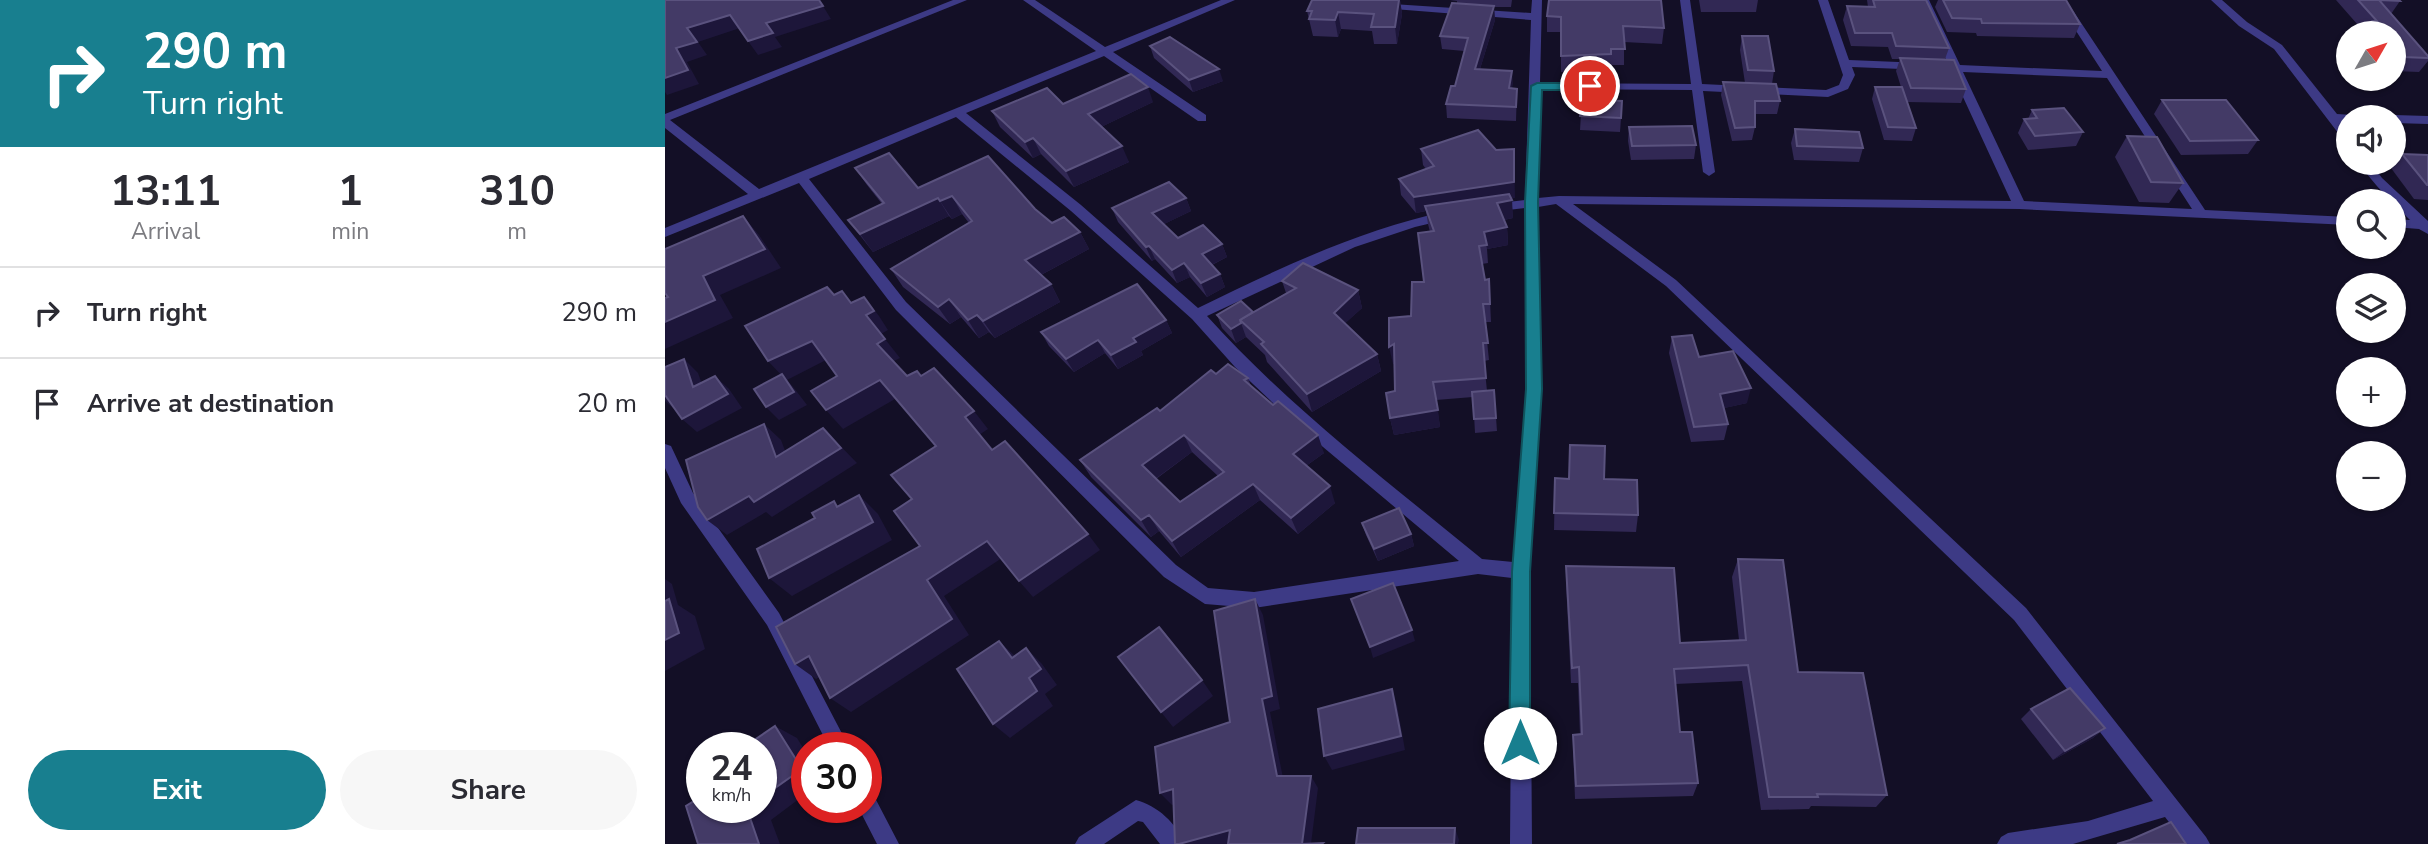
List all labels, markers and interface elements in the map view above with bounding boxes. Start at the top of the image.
text: 290 m [143,18,287,85]
north arrow [2336,21,2406,91]
map controls [2336,21,2406,511]
icon: right [28,28,119,119]
pin [1560,56,1620,116]
icon: arrive [1571,67,1609,105]
text: Turn right [143,82,283,125]
button: sound [2336,105,2406,175]
text: 13:11 [110,163,221,220]
text: 1 [338,163,363,220]
text: 310 [479,163,555,220]
button: search [2336,189,2406,259]
text: Arrival [131,216,200,247]
text: min [331,216,369,247]
text: m [507,216,527,247]
button: layers [2336,273,2406,343]
icon: right [28,294,66,332]
text: Turn right [87,295,206,330]
text: 290 m [561,295,637,330]
button: + [2336,357,2406,427]
icon: arrive [28,385,66,423]
text: Arrive at destination [87,386,334,421]
text: 20 m [577,386,637,421]
button: − [2336,441,2406,511]
position arrow [1483,706,1557,780]
speed limit sign: 30 [791,732,882,823]
text: 24 [710,745,753,792]
button: Exit [28,750,326,830]
button: Share [340,750,637,830]
text: km/h [712,783,751,807]

